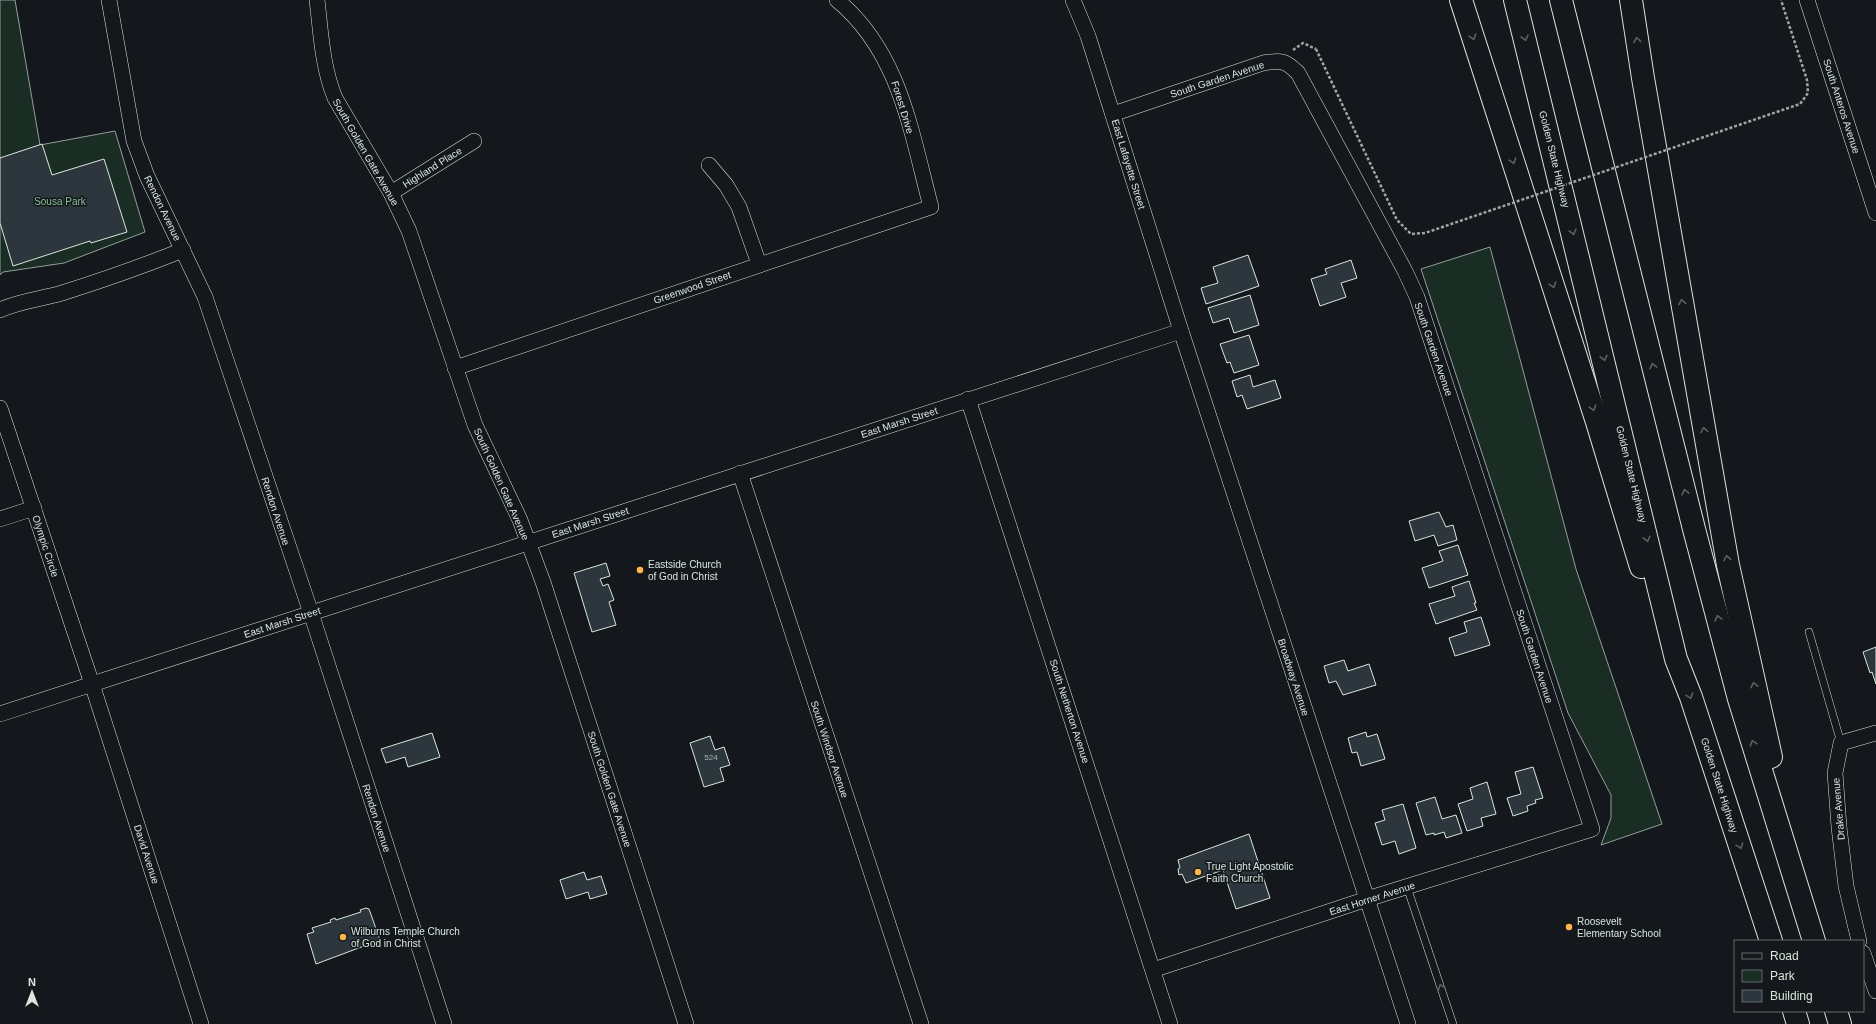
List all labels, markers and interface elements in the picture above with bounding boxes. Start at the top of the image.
one-way arrow [1469,33,1477,40]
one-way arrow [1520,34,1529,41]
one-way arrow [1633,37,1642,43]
street label: South Anteros Avenue [1821,57,1862,155]
street label: South Garden Avenue [1169,59,1266,100]
street label: Forest Drive [889,80,916,135]
street label: South Golden Gate Avenue [330,97,401,208]
street label: Golden State Highway [1537,110,1572,209]
street label: East Lafayette Street [1110,118,1147,211]
street label: Highland Place [401,145,464,190]
one-way arrow [1508,157,1517,164]
street label: Rendon Avenue [142,174,183,243]
park label: Sousa Park [34,196,87,207]
one-way arrow [1568,229,1576,235]
street label: Greenwood Street [652,269,733,306]
one-way arrow [1548,281,1557,288]
one-way arrow [1678,299,1687,305]
street label: South Garden Avenue [1412,301,1455,398]
one-way arrow [1599,355,1607,361]
one-way arrow [1649,363,1658,370]
street label: East Marsh Street [859,405,939,440]
one-way arrow [1588,405,1597,412]
street label: Golden State Highway [1614,425,1649,524]
street label: South Golden Gate Avenue [472,426,531,542]
one-way arrow [1701,427,1709,433]
street label: Rendon Avenue [259,476,292,547]
one-way arrow [1681,489,1690,496]
street label: East Marsh Street [550,505,630,540]
street label: Olympic Circle [30,514,61,579]
one-way arrow [1643,536,1651,542]
one-way arrow [1723,555,1732,561]
place label: Eastside Church of God in Christ [648,559,721,582]
marker: Eastside Church of God in Christ [635,565,645,575]
street label: East Marsh Street [242,605,322,640]
street label: South Garden Avenue [1514,608,1555,705]
one-way arrow [1714,615,1723,622]
street label: Broadway Avenue [1276,637,1311,718]
street label: South Netherton Avenue [1047,658,1092,765]
one-way arrow [1751,682,1759,688]
one-way arrow [1685,692,1694,699]
street label: South Windsor Avenue [809,699,851,800]
street label: South Golden Gate Avenue [586,730,634,849]
street label: Golden State Highway [1699,736,1740,834]
one-way arrow [1749,740,1758,747]
house number: 524 [704,753,718,762]
street label: Drake Avenue [1830,777,1847,841]
street label: Rendon Avenue [360,783,393,854]
street label: David Avenue [132,823,161,886]
one-way arrow [1735,842,1743,849]
place label: True Light Apostolic Faith Church [1206,861,1293,884]
marker: True Light Apostolic Faith Church [1193,867,1203,877]
street label: East Horner Avenue [1328,879,1417,918]
place label: Roosevelt Elementary School [1577,916,1661,939]
marker: Roosevelt Elementary School [1564,922,1574,932]
place label: Wilburns Temple Church of God in Christ [351,926,460,949]
marker: Wilburns Temple Church of God in Christ [338,932,348,942]
legend [1734,940,1864,1012]
text: Road [1770,949,1799,963]
text: Park [1770,969,1796,983]
north arrow [12,972,52,1012]
text: N [28,976,36,988]
one-way arrow [1437,984,1445,991]
text: Building [1770,989,1813,1003]

